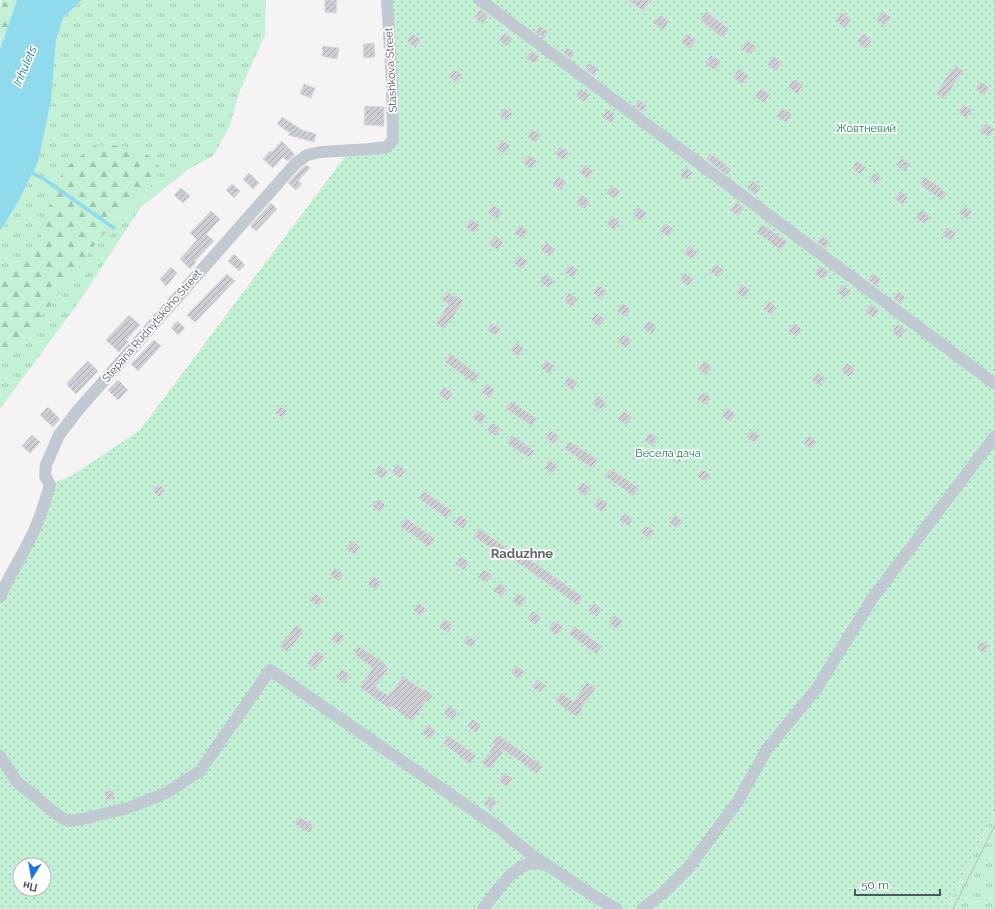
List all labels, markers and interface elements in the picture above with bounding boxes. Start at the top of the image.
street label: Stashkova Street [382,27,400,113]
water label: Inhulets [10,44,40,88]
park label: Жовтневий [836,122,896,135]
street label: Stepana Rudnytskoho Street [100,267,205,385]
park label: Весела дача [635,447,701,460]
district label: Raduzhne [491,546,553,561]
north arrow [12,857,52,897]
scale bar [855,871,940,897]
text: 50 m [861,878,889,892]
text: Пн [22,879,39,894]

